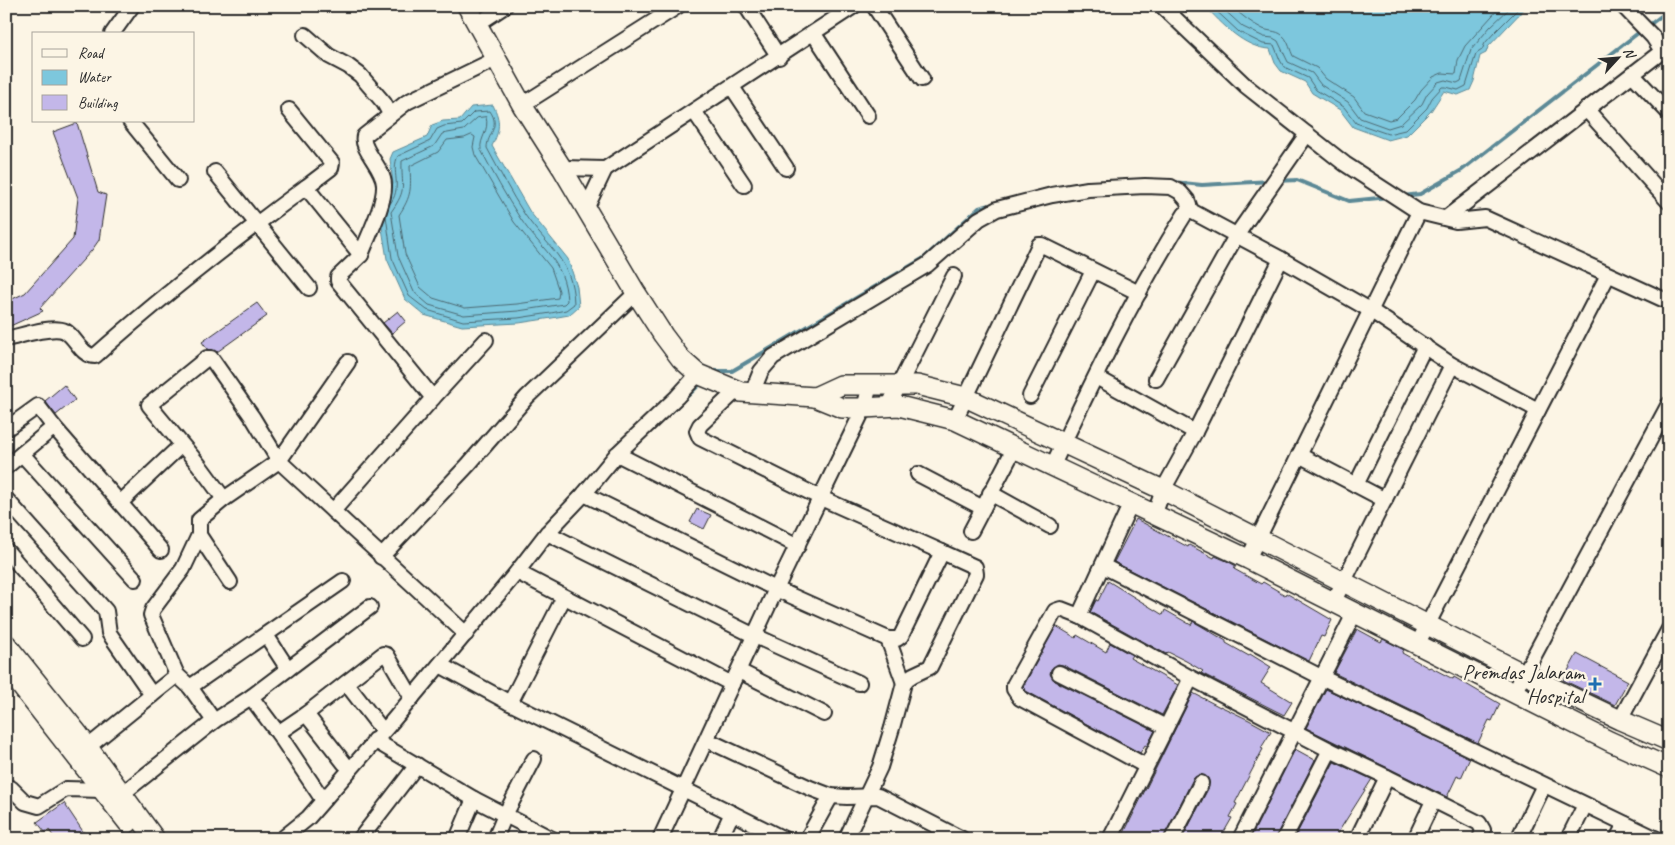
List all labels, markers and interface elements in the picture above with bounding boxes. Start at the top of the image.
legend [32,32,195,122]
north arrow [1592,32,1642,82]
text: Road [78,44,105,63]
text: N [1620,45,1640,62]
text: Water [78,68,112,87]
text: Building [78,94,118,113]
place label: Premdas Jalaram Hospital [1463,659,1587,709]
marker: Premdas Jalaram Hospital [1588,677,1602,691]

